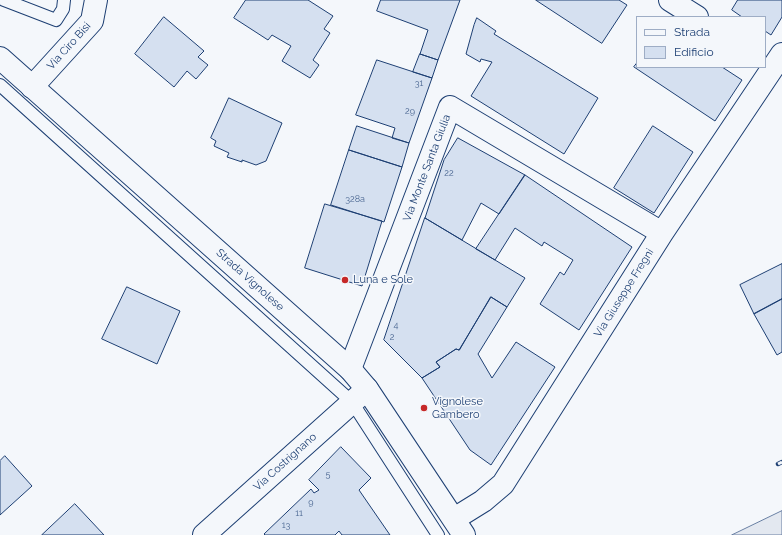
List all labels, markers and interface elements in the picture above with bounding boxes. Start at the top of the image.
legend [636,16,766,68]
street label: Via Ciro Bisi [44,20,94,72]
text: Strada [674,25,710,39]
text: Edificio [674,45,714,59]
house number: 31 [415,78,423,88]
house number: 29 [405,106,415,116]
street label: Via Monte Santa Giulia [400,113,454,223]
house number: 22 [444,168,454,178]
house number: 328a [345,194,365,204]
street label: Strada Vignolese [213,246,287,314]
street label: Via Giuseppe Fregni [591,246,657,340]
place label: Luna e Sole [353,273,413,287]
marker: Luna e Sole [340,275,350,285]
house number: 4 [394,320,398,330]
house number: 2 [390,332,394,342]
place label: Vignolese Gambero [432,395,483,421]
marker: Vignolese Gambero [419,403,429,413]
street label: Via Costrignano [251,430,319,494]
house number: 5 [326,469,330,479]
house number: 9 [308,497,314,507]
house number: 11 [295,508,303,518]
house number: 13 [282,520,290,530]

